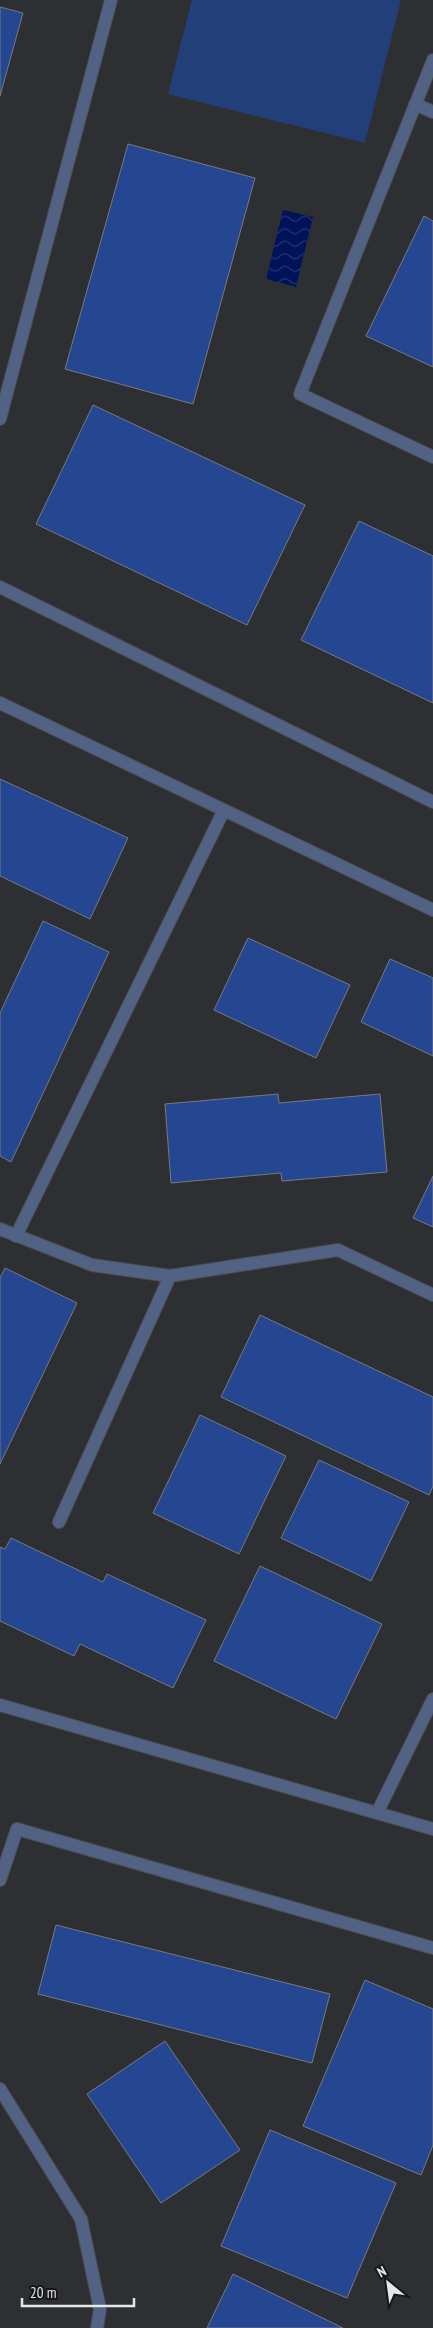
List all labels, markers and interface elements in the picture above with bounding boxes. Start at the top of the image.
north arrow [363,2258,413,2308]
text: N [374,2262,389,2281]
scale bar [22,2276,135,2308]
text: 20 m [30,2283,56,2302]

